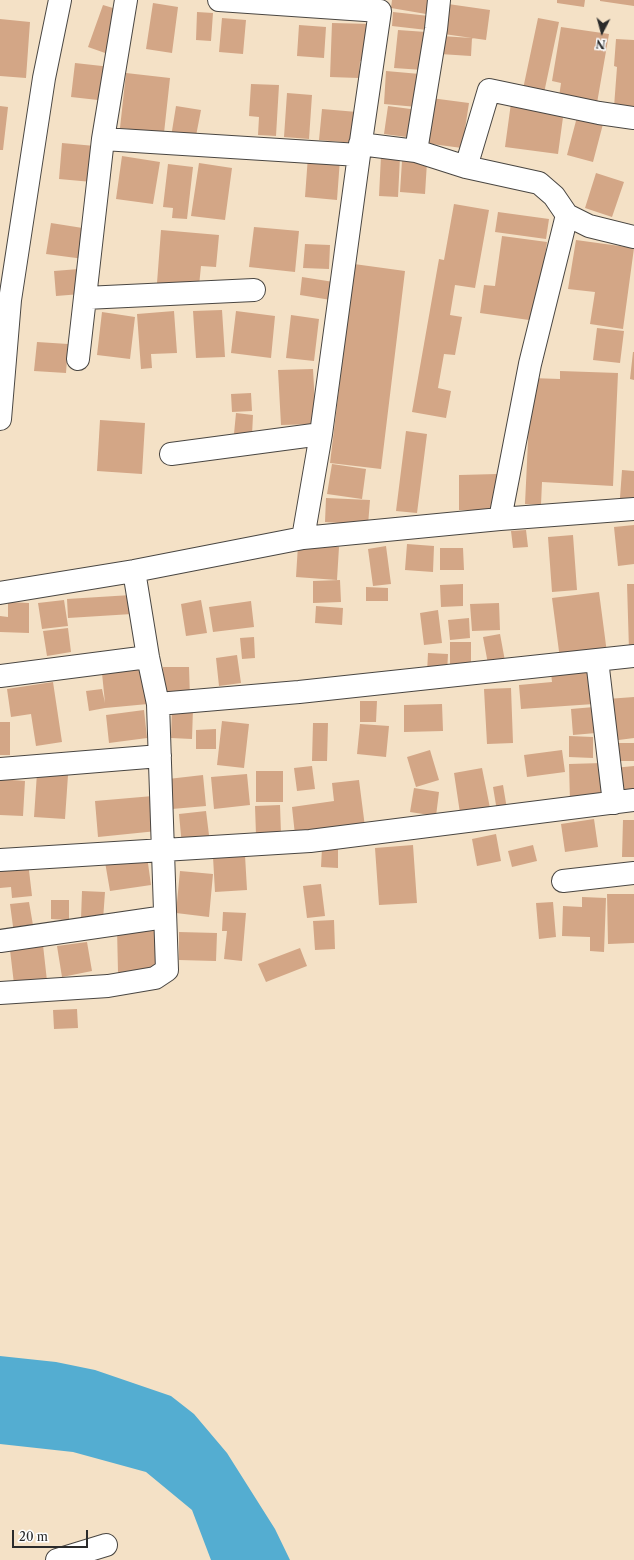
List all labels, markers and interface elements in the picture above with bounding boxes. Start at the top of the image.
north arrow [582,12,622,52]
text: N [595,36,606,51]
scale bar [14,1522,90,1548]
text: 20 m [19,1529,48,1544]

